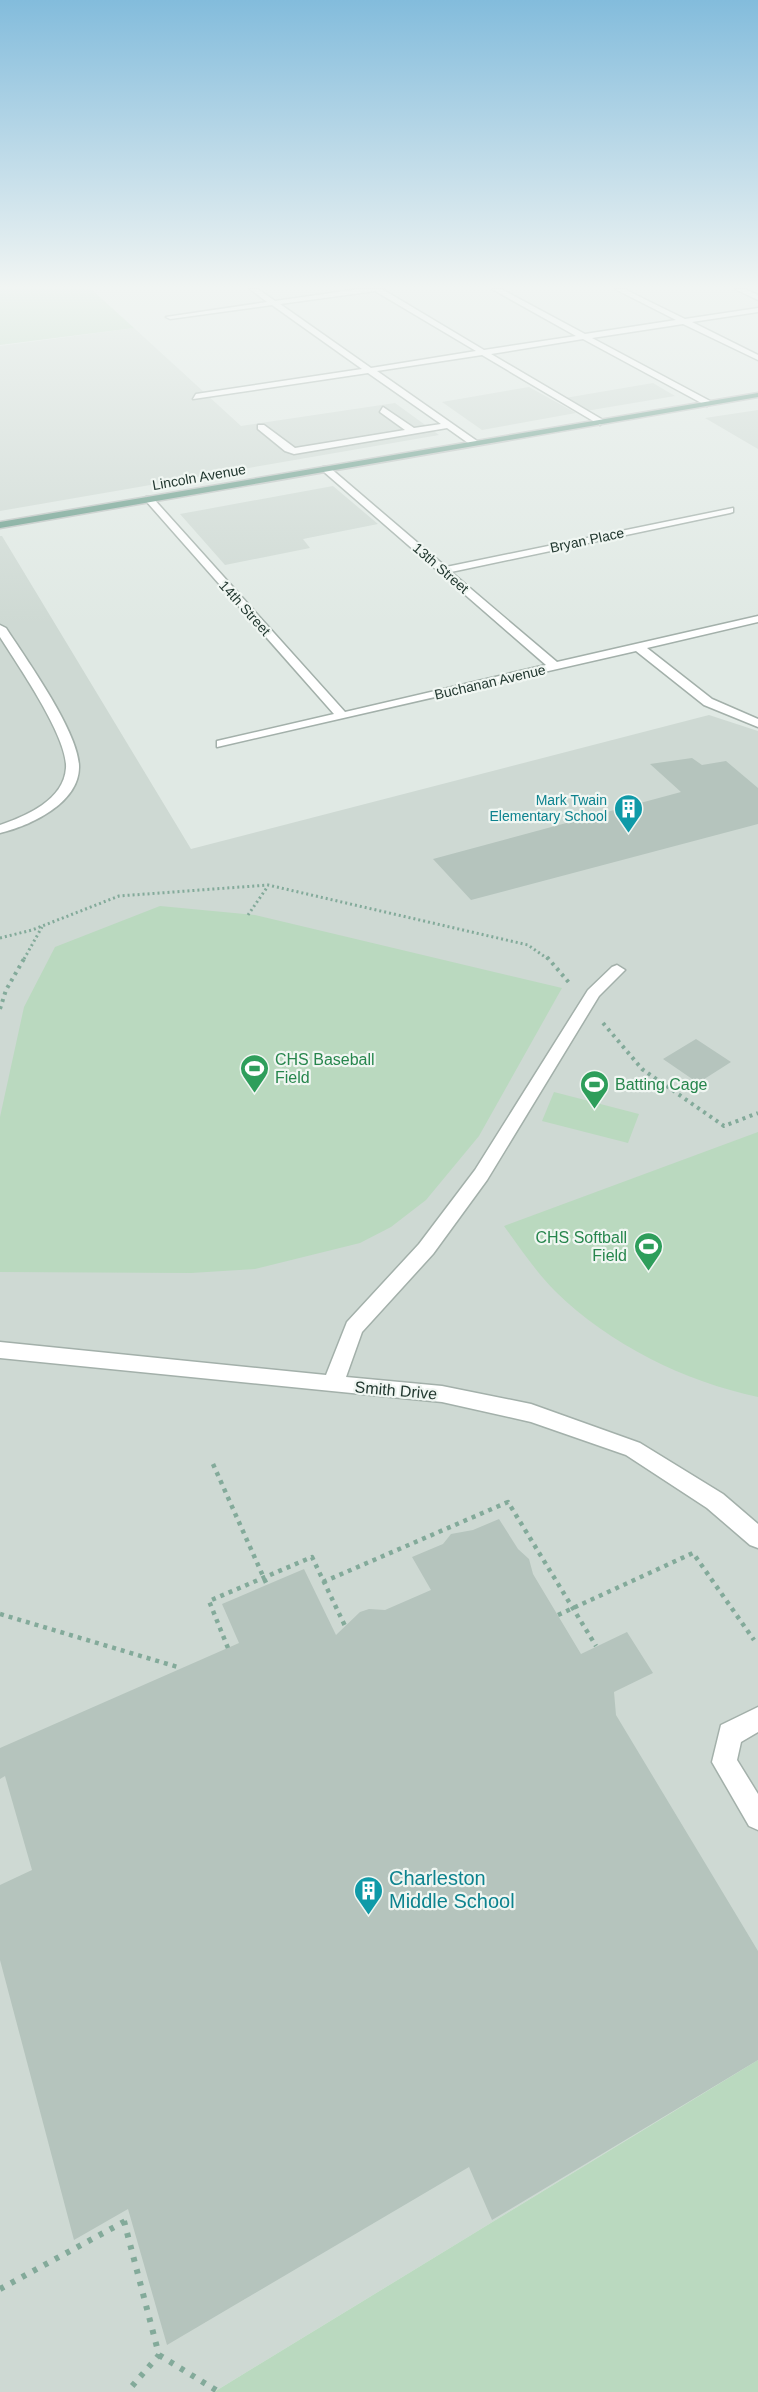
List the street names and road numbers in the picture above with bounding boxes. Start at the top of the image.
street label: Lincoln Avenue [151,461,247,493]
street label: Bryan Place [548,524,626,556]
street label: 13th Street [410,539,472,597]
street label: 14th Street [216,577,274,639]
street label: Buchanan Avenue [433,661,547,703]
street label: Smith Drive [354,1378,438,1403]

